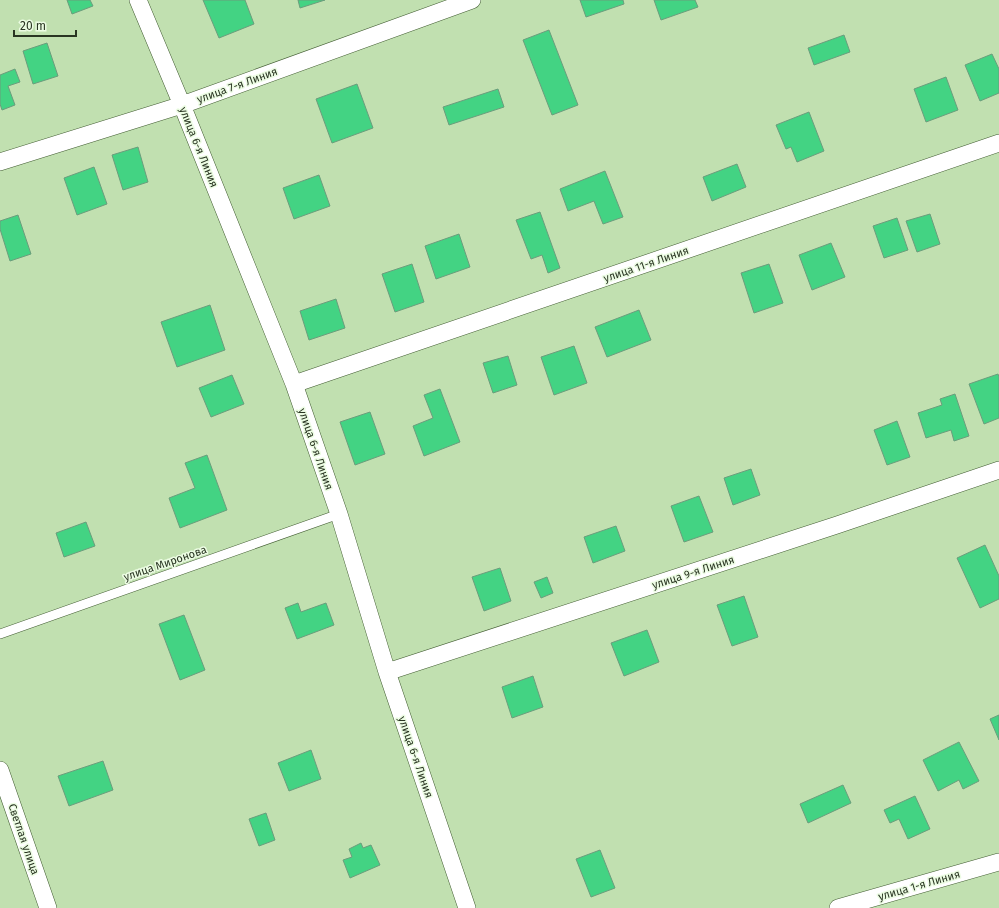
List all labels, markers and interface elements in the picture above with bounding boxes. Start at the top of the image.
scale bar [14,12,76,38]
text: 20 m [20,19,46,33]
street label: улица 7-я Линия [195,65,279,106]
street label: улица 6-я Линия [176,105,221,189]
street label: улица 11-я Линия [602,244,690,285]
street label: улица 6-я Линия [295,407,336,492]
street label: улица Миронова [122,543,208,584]
street label: улица 9-я Линия [650,553,736,592]
street label: улица 6-я Линия [395,715,436,800]
street label: Светлая улица [5,802,42,876]
street label: улица 1-я Линия [877,868,962,903]

